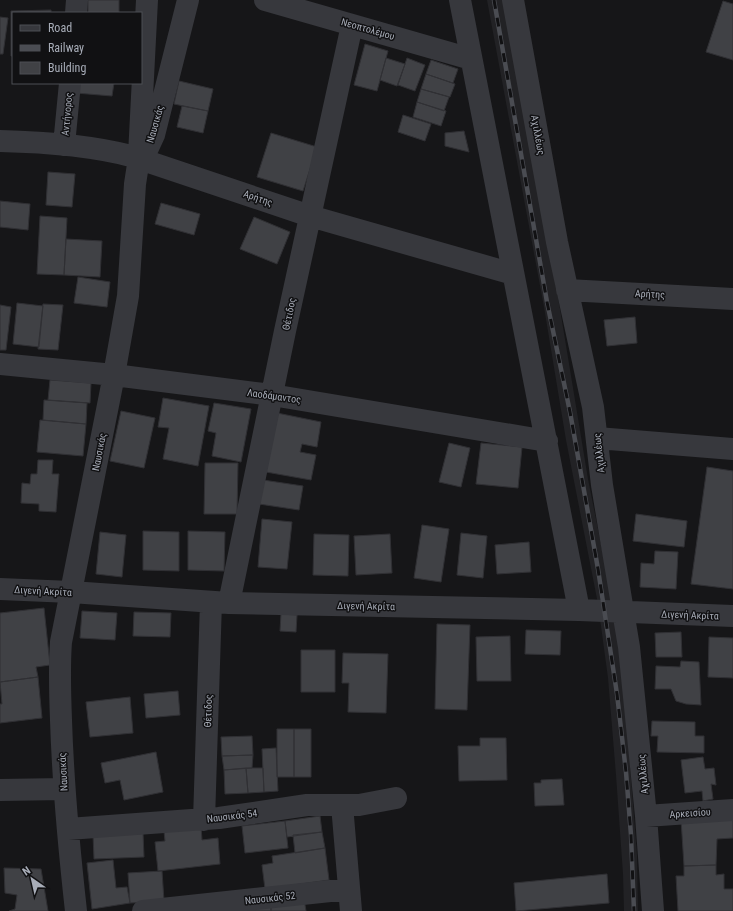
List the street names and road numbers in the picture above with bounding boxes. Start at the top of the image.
street label: Νεοπτολέμου [340,16,396,42]
street label: Αντήνορος [60,92,75,136]
street label: Ναυσικάς [144,104,167,144]
street label: Αχιλλέως [528,114,547,156]
street label: Αρήτης [242,188,274,209]
street label: Αρήτης [635,288,666,301]
street label: Θέτιδος [280,296,299,331]
street label: Λαοδάμαντος [246,387,302,406]
street label: Ναυσικάς [90,432,109,472]
street label: Αχιλλέως [591,432,608,474]
street label: Διγενή Ακρίτα [14,584,72,598]
street label: Διγενή Ακρίτα [337,600,395,612]
street label: Διγενή Ακρίτα [661,608,719,622]
street label: Θέτιδος [202,694,215,728]
street label: Ναυσικάς [56,752,70,792]
street label: Αχιλλέως [636,753,651,794]
street label: Αρκεισίου [669,806,711,820]
street label: Ναυσικάς 54 [206,807,258,826]
street label: Ναυσικάς 52 [244,890,296,907]

